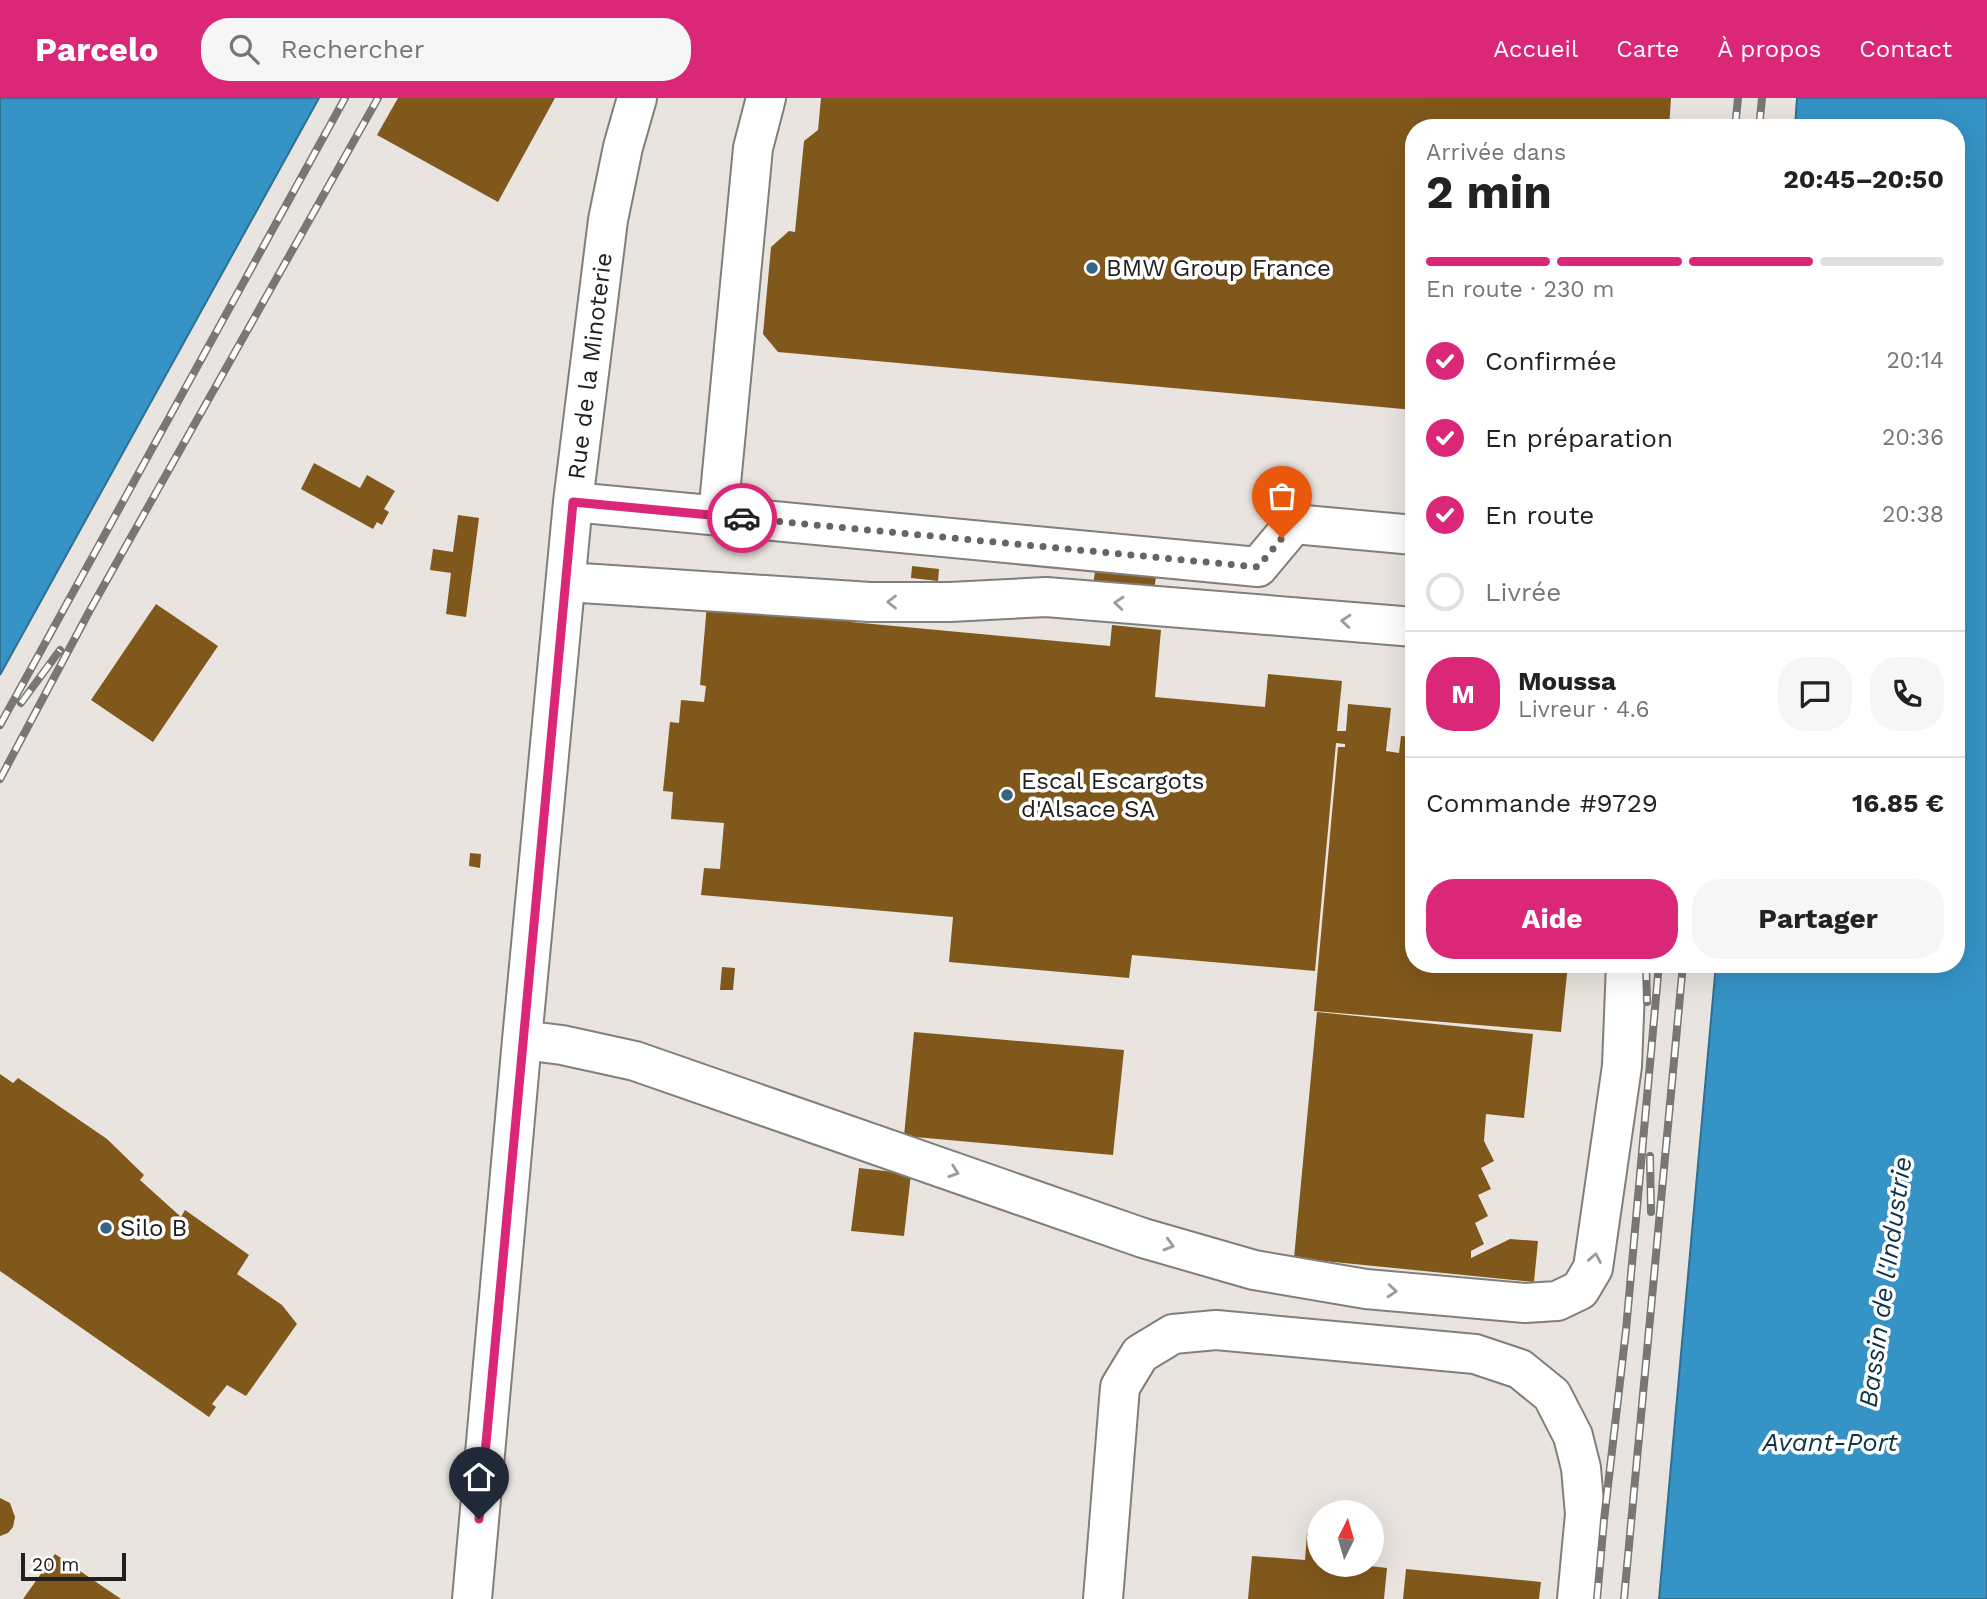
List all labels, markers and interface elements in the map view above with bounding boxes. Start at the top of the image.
search box [201,18,691,81]
text: Parcelo [35,30,159,69]
icon: search [225,30,263,68]
text: Rechercher [281,34,424,64]
text: Accueil [1493,35,1578,63]
text: Carte [1616,35,1679,63]
text: À propos [1717,35,1821,63]
text: Contact [1859,35,1952,63]
text: Arrivée dans [1426,139,1566,166]
text: 20:45–20:50 [1783,164,1944,194]
text: 2 min [1426,165,1552,219]
street label: Rue de la Minoterie [562,251,618,481]
place label: BMW Group France [1106,254,1331,282]
marker: BMW Group France [1084,260,1100,276]
text: En route · 230 m [1426,276,1614,303]
icon: check [1426,342,1464,380]
text: Confirmée [1485,346,1617,376]
text: 20:14 [1886,347,1944,374]
icon: check [1426,419,1464,457]
text: En préparation [1485,423,1673,453]
text: 20:36 [1882,424,1944,451]
pin [1252,466,1312,538]
icon: bag [1263,477,1301,515]
courier [707,483,777,553]
icon: check [1426,496,1464,534]
icon: car [723,499,761,537]
text: En route [1485,500,1594,530]
text: 20:38 [1882,501,1944,528]
text: Livrée [1485,577,1561,607]
one-way arrow [886,594,897,610]
one-way arrow [1113,596,1124,611]
one-way arrow [1340,614,1351,629]
button: chat [1778,657,1852,731]
button: phone [1870,657,1944,731]
text: Moussa [1518,666,1616,696]
text: M [1451,679,1475,709]
text: Livreur · 4.6 [1518,696,1650,723]
place label: Escal Escargots d'Alsace SA [1021,767,1205,823]
marker: Escal Escargots d'Alsace SA [999,787,1015,803]
text: Commande #9729 [1426,788,1658,818]
text: 16.85 € [1852,788,1944,818]
button: Aide [1426,879,1678,959]
button: Partager [1692,879,1944,959]
water label: Bassin de l'Industrie [1853,1155,1917,1409]
one-way arrow [948,1164,960,1178]
place label: Silo B [120,1214,187,1242]
marker: Silo B [98,1220,114,1236]
one-way arrow [1163,1237,1175,1252]
one-way arrow [1587,1252,1602,1264]
one-way arrow [1386,1283,1397,1298]
water label: Avant-Port [1762,1427,1898,1457]
pin [449,1447,509,1519]
icon: home [460,1458,498,1496]
north arrow [1307,1500,1384,1577]
map controls [1307,1500,1384,1577]
scale bar [21,1550,126,1582]
text: 20 m [32,1553,79,1576]

